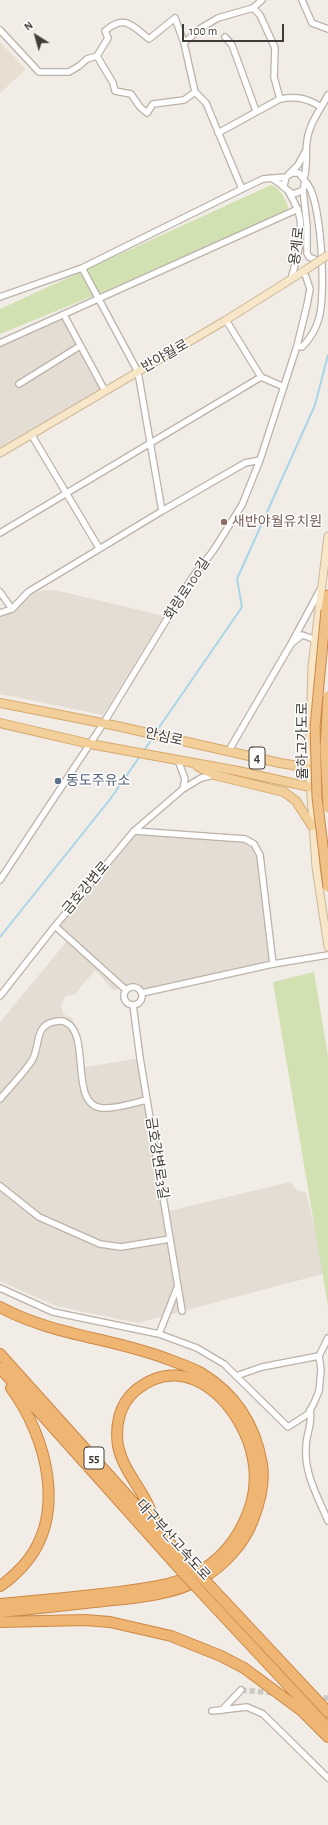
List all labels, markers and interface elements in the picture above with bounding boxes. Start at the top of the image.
north arrow [16,16,56,56]
scale bar [184,16,286,42]
text: N [22,19,35,33]
text: 100 m [189,25,217,37]
street label: 용계로 [286,226,308,266]
street label: 반야월로 [138,336,192,376]
place label: 새반야월유치원 [232,514,322,530]
marker: 새반야월유치원 [219,517,229,527]
street label: 화랑로100길 [161,555,213,623]
street label: 율하고가도로 [295,702,311,780]
street label: 안심로 [143,724,185,750]
road number: 4 [249,747,265,769]
place label: 동도주유소 [66,773,130,789]
marker: 동도주유소 [53,776,63,786]
street label: 금호강변로 [59,858,113,918]
street label: 금호강변로3길 [142,1116,172,1200]
road number: 55 [84,1447,104,1469]
street label: 대구부산고속도로 [132,1496,214,1584]

